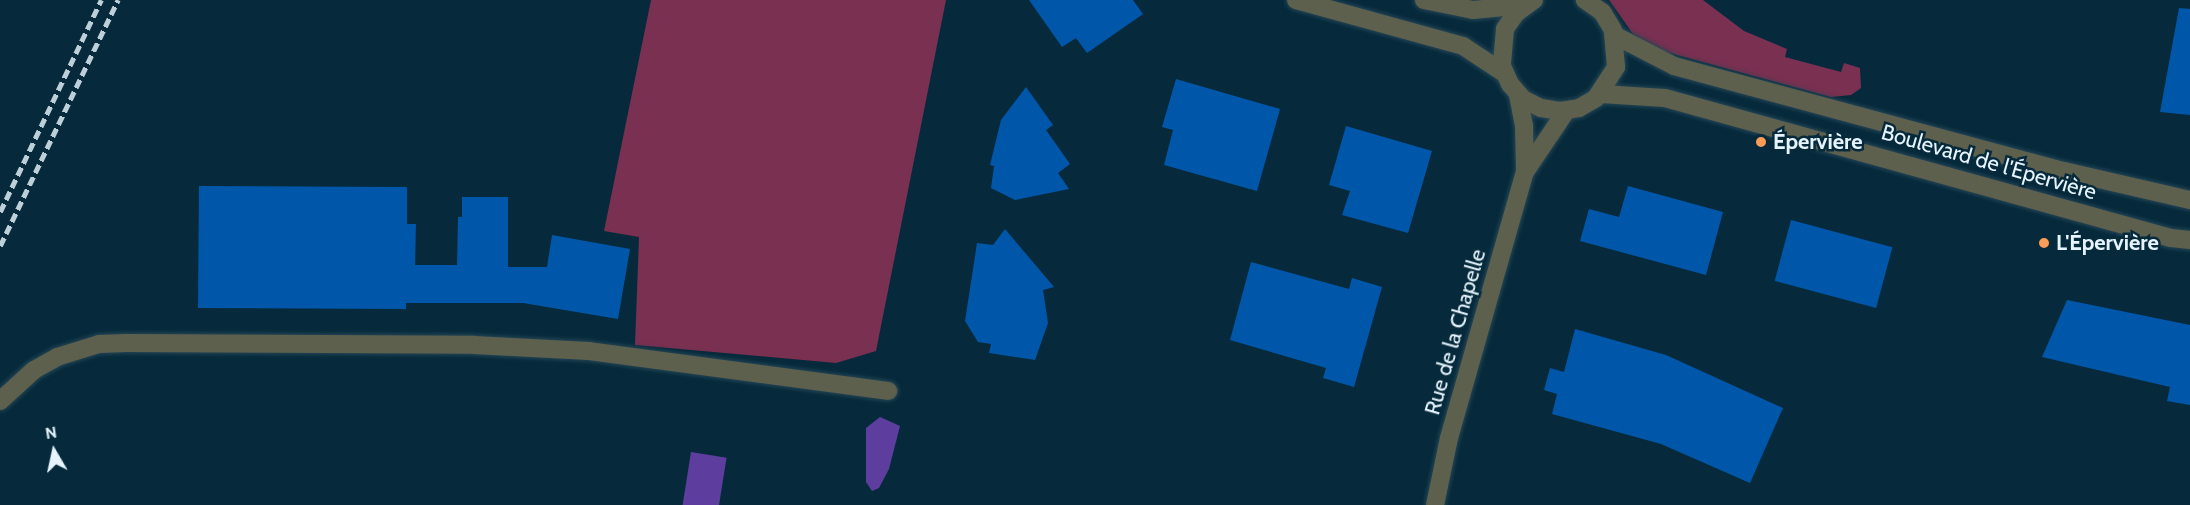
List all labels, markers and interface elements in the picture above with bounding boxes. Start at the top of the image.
street label: Boulevard de l'Épervière [1878,119,2100,205]
place label: Épervière [1773,129,1862,155]
marker: Épervière [1754,135,1768,149]
place label: L'Épervière [2056,230,2159,256]
marker: L'Épervière [2037,236,2051,250]
street label: Rue de la Chapelle [1419,246,1491,418]
north arrow [24,421,84,481]
text: N [44,422,58,443]

